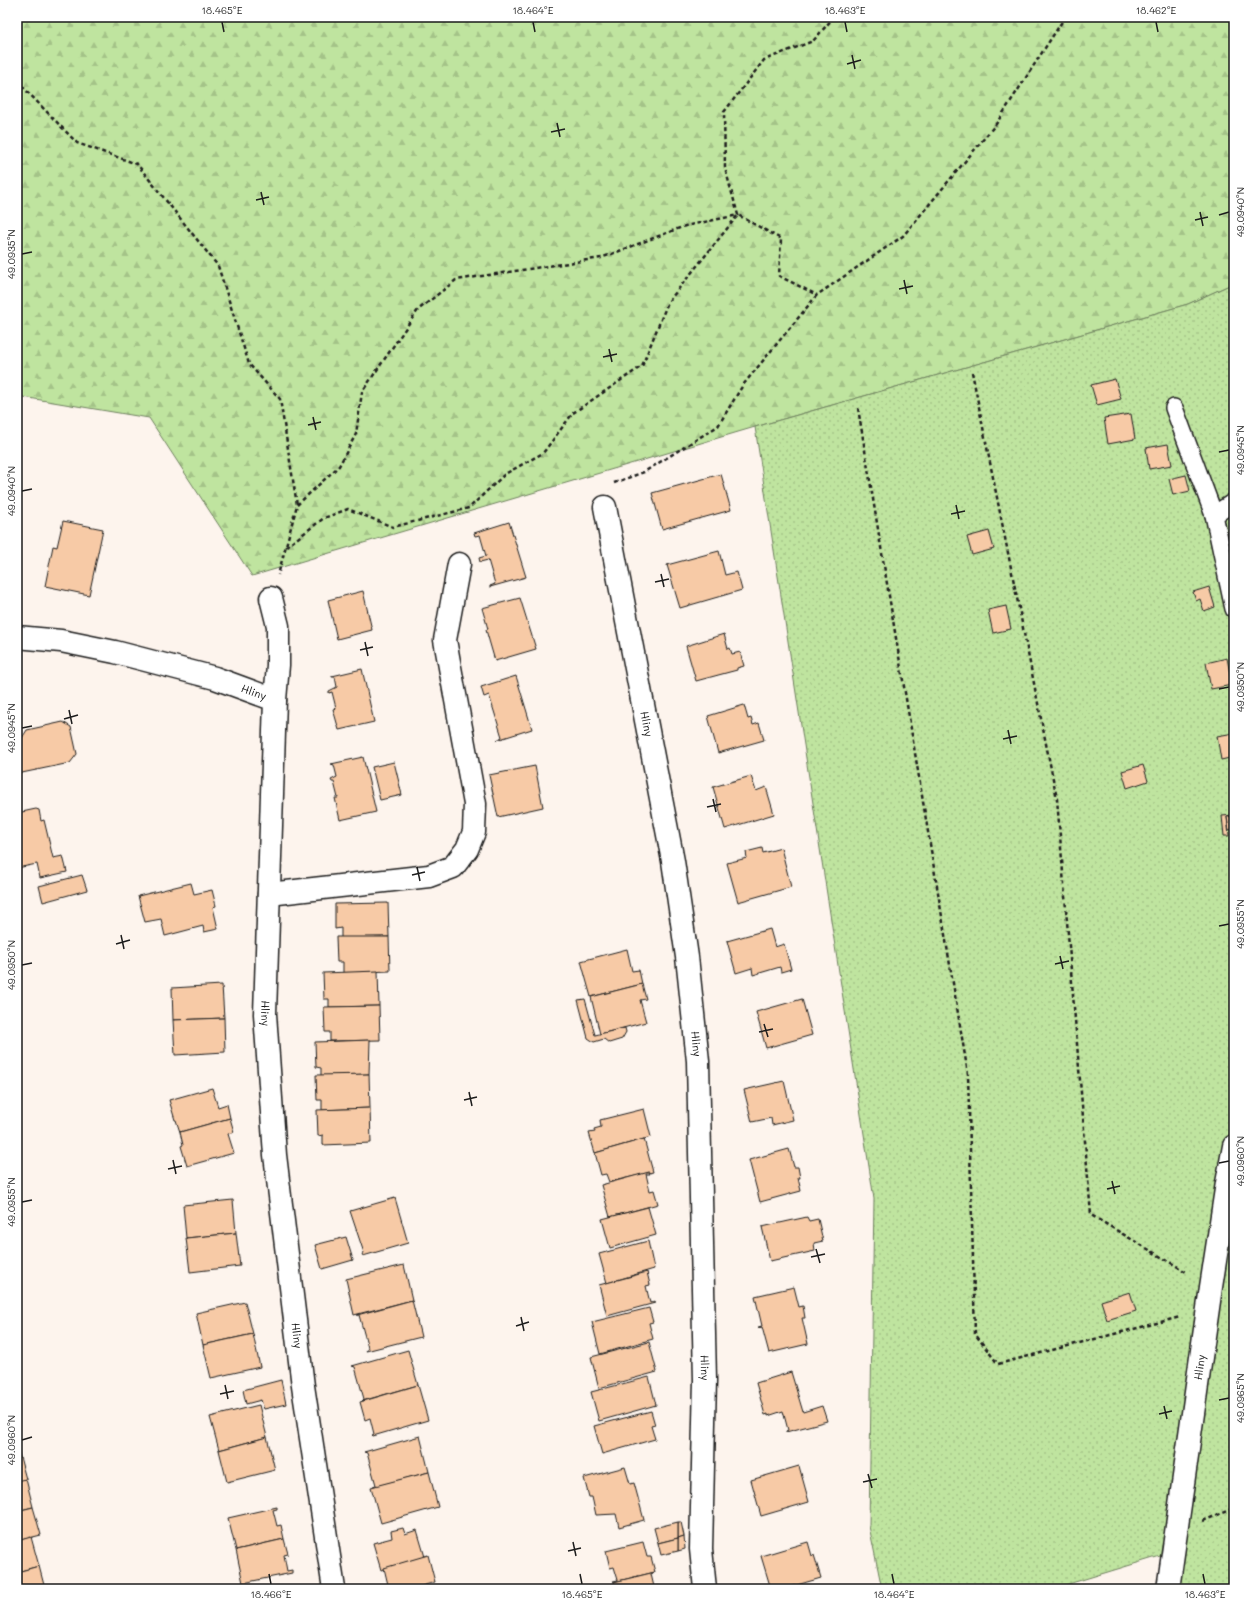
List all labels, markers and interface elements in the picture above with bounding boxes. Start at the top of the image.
text: 18.465°E [202,3,243,17]
text: 18.464°E [513,3,554,17]
text: 18.463°E [825,3,866,17]
text: 18.462°E [1136,3,1177,17]
text: 49.0940°N [1233,187,1247,237]
text: 49.0935°N [4,229,18,279]
text: 49.0945°N [1233,425,1247,475]
text: 49.0940°N [4,466,18,516]
text: 49.0950°N [1233,662,1247,712]
street label: Hliny [239,680,269,703]
text: 49.0945°N [4,703,18,753]
street label: Hliny [637,710,657,738]
text: 49.0955°N [1233,899,1247,949]
text: 49.0950°N [4,940,18,990]
street label: Hliny [258,1000,274,1027]
street label: Hliny [688,1030,706,1058]
text: 49.0960°N [1233,1136,1247,1186]
text: 49.0955°N [4,1177,18,1227]
street label: Hliny [288,1322,306,1350]
street label: Hliny [1190,1353,1208,1381]
street label: Hliny [697,1355,713,1381]
text: 49.0965°N [1233,1373,1247,1423]
text: 49.0960°N [4,1415,18,1465]
text: 18.466°E [250,1587,292,1601]
text: 18.465°E [562,1587,603,1601]
text: 18.464°E [874,1587,915,1601]
text: 18.463°E [1185,1587,1226,1601]

